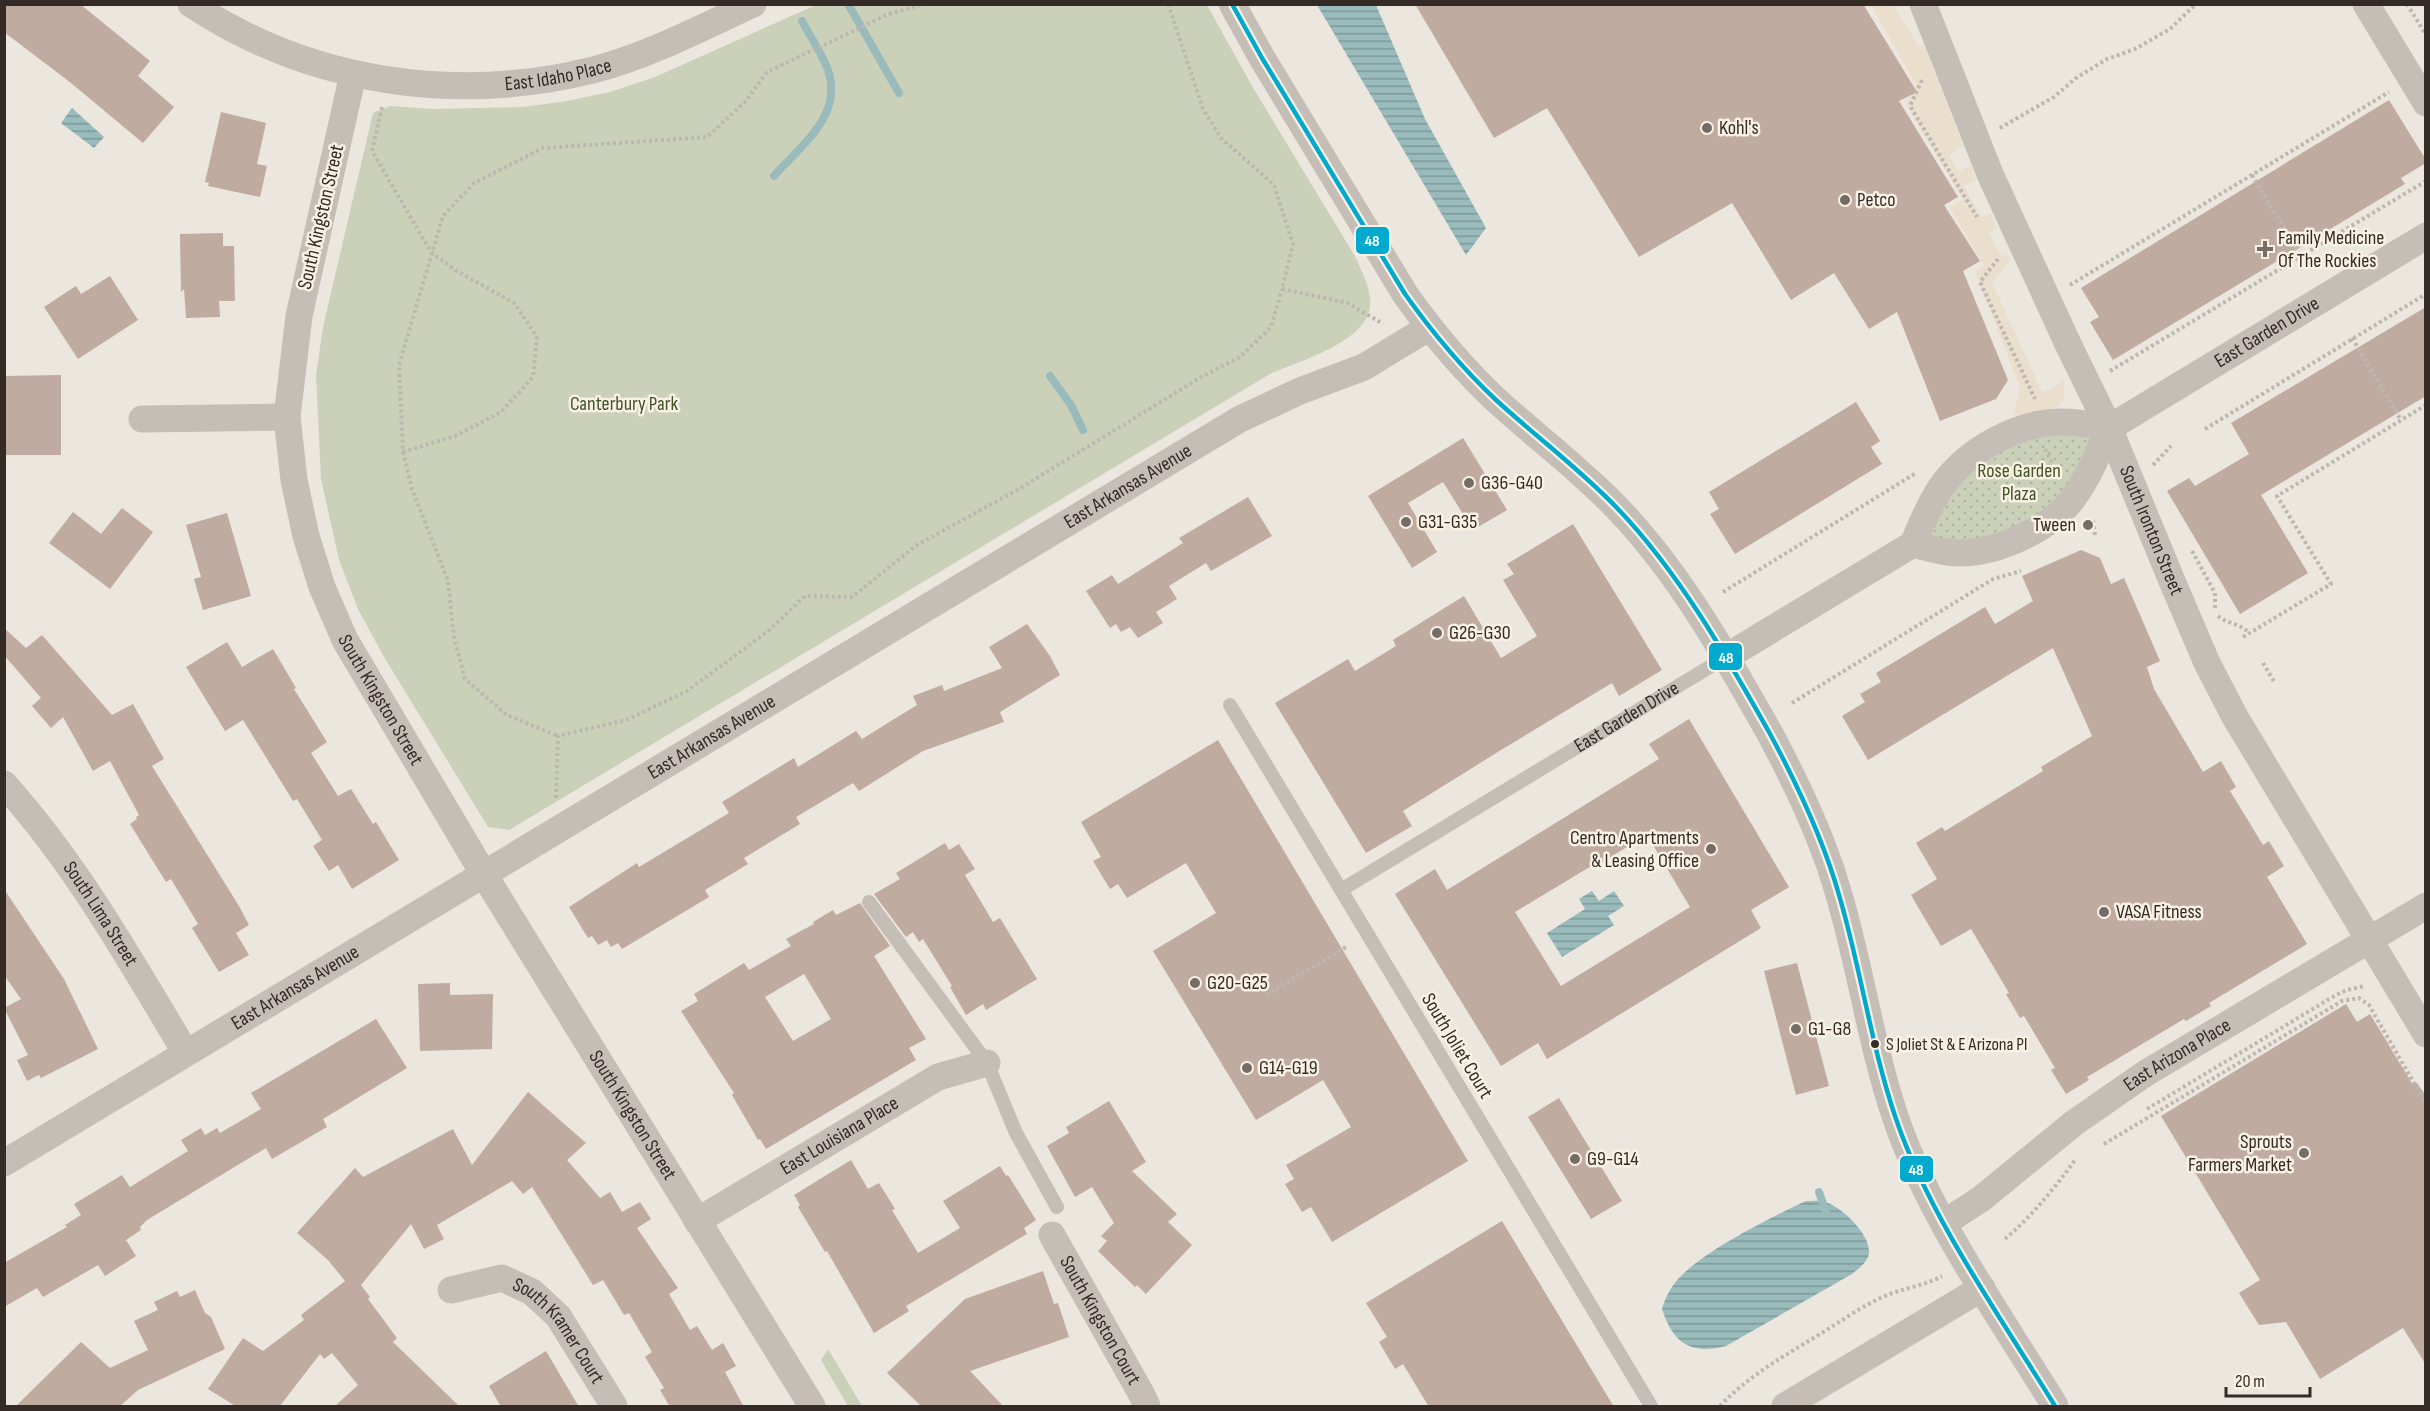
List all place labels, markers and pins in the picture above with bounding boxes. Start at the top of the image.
place label: Kohl's [1719,116,1759,140]
marker: Kohl's [1700,121,1714,135]
place label: Petco [1857,188,1896,212]
marker: Petco [1838,193,1852,207]
place label: Family Medicine Of The Rockies [2278,226,2384,273]
marker: Family Medicine Of The Rockies [2256,240,2274,258]
place label: G36-G40 [1481,471,1543,495]
marker: G36-G40 [1462,476,1476,490]
place label: G31-G35 [1418,510,1477,534]
place label: Tween [2033,513,2076,537]
marker: G31-G35 [1399,515,1413,529]
marker: Tween [2081,518,2095,532]
place label: G26-G30 [1449,621,1511,645]
marker: G26-G30 [1430,626,1444,640]
place label: Centro Apartments & Leasing Office [1570,826,1699,873]
marker: Centro Apartments & Leasing Office [1704,842,1718,856]
place label: VASA Fitness [2116,900,2202,924]
marker: VASA Fitness [2097,905,2111,919]
place label: G20-G25 [1207,971,1268,995]
marker: G20-G25 [1188,976,1202,990]
place label: G1-G8 [1808,1017,1851,1041]
marker: G1-G8 [1789,1022,1803,1036]
place label: S Joliet St & E Arizona Pl [1886,1034,2027,1055]
marker: S Joliet St & E Arizona Pl [1869,1038,1881,1050]
place label: G14-G19 [1259,1056,1318,1080]
marker: G14-G19 [1240,1061,1254,1075]
place label: Sprouts Farmers Market [2188,1130,2292,1177]
marker: Sprouts Farmers Market [2297,1146,2311,1160]
place label: G9-G14 [1587,1147,1639,1171]
marker: G9-G14 [1568,1152,1582,1166]

